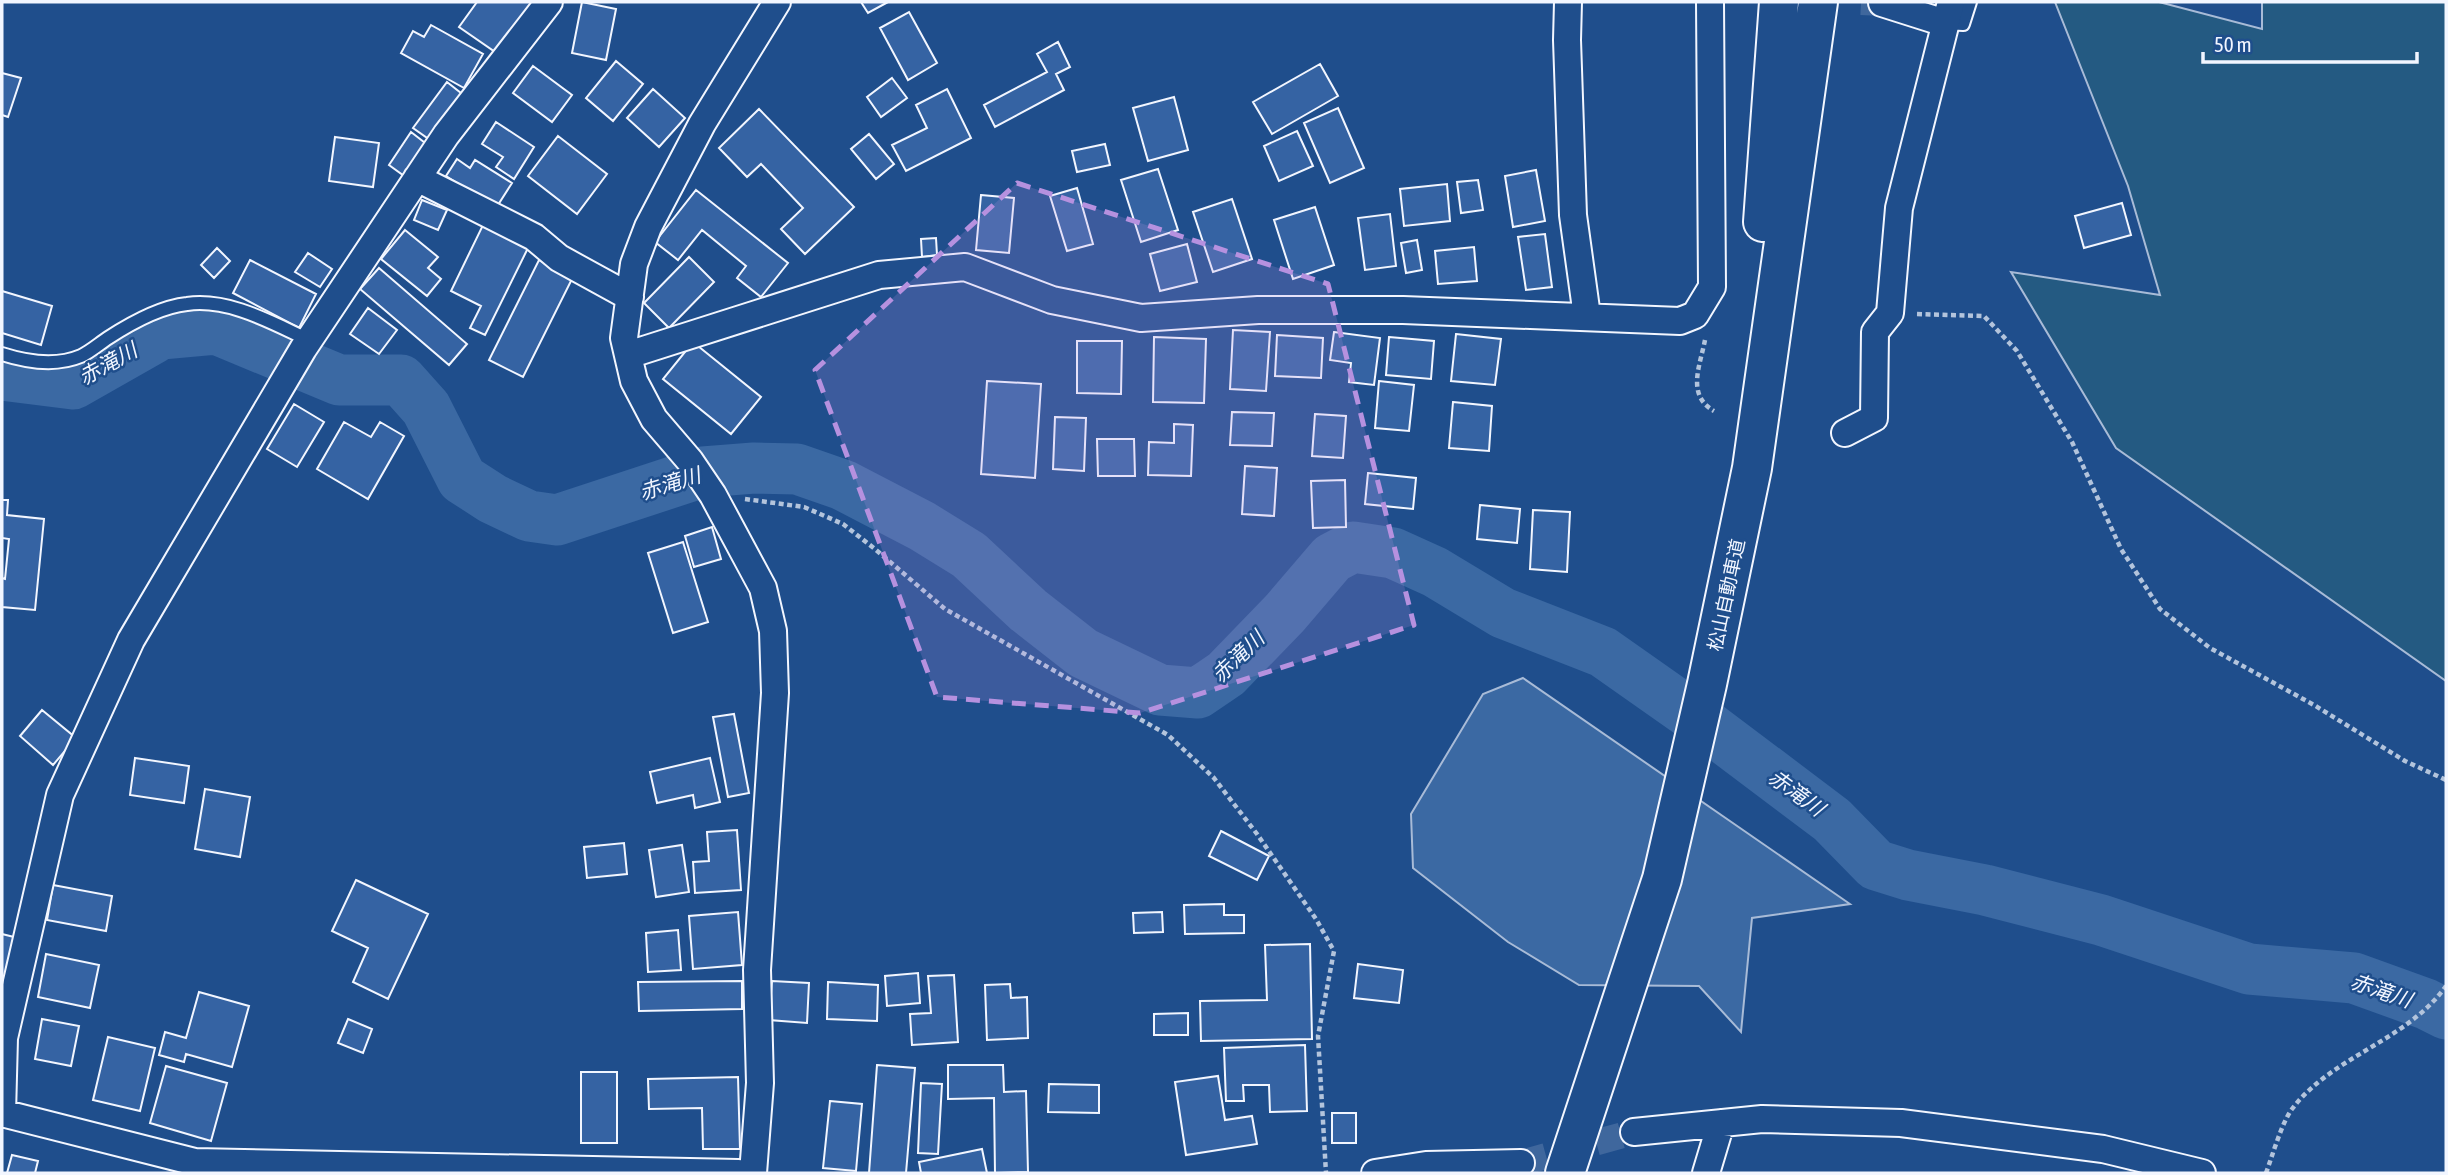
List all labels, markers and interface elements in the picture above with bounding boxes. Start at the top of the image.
scale bar [2203,21,2416,65]
text: 50 m [2214,32,2252,56]
water label: 赤滝川 [74,336,143,389]
water label: 赤滝川 [636,462,705,504]
street label: 松山自動車道 [1703,537,1749,653]
water label: 赤滝川 [1206,624,1270,687]
water label: 赤滝川 [1764,764,1831,822]
water label: 赤滝川 [2348,968,2417,1012]

